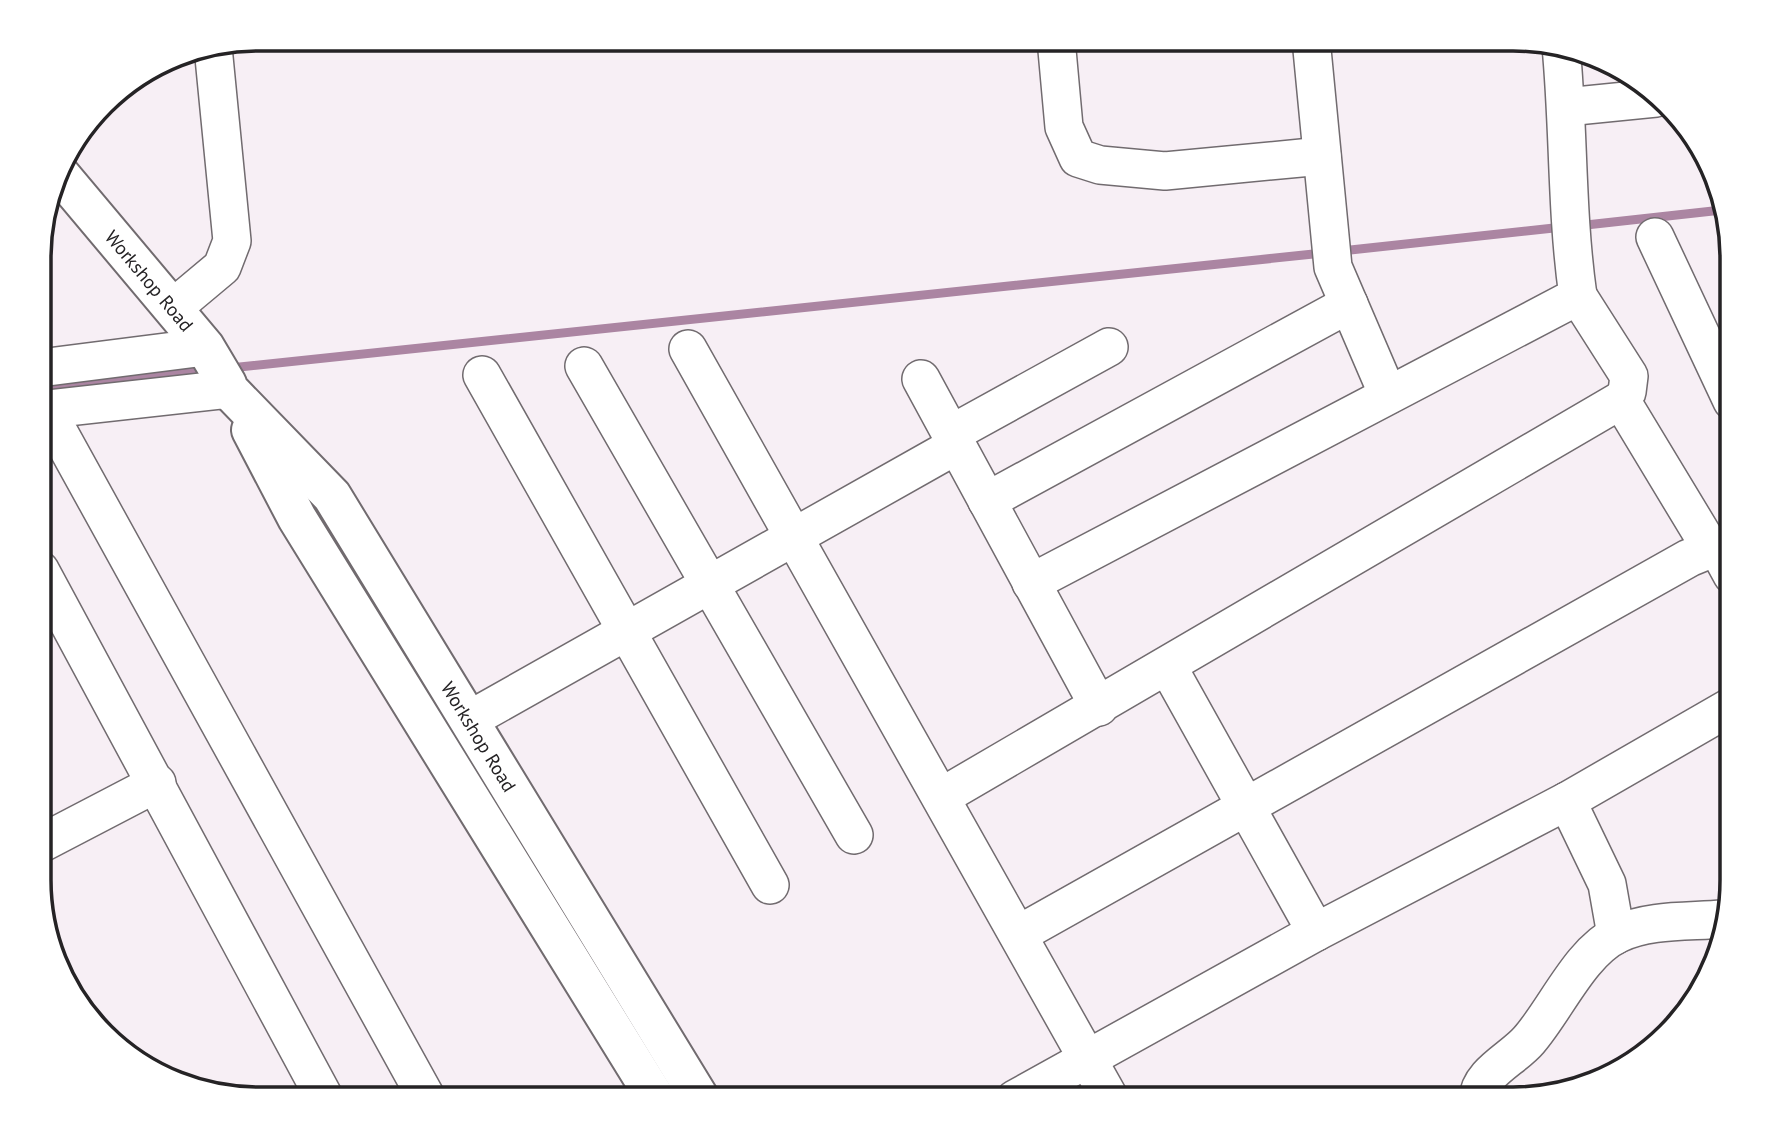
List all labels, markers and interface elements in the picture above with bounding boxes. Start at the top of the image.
street label: Workshop Road [100,225,199,336]
street label: Workshop Road [436,677,522,796]

